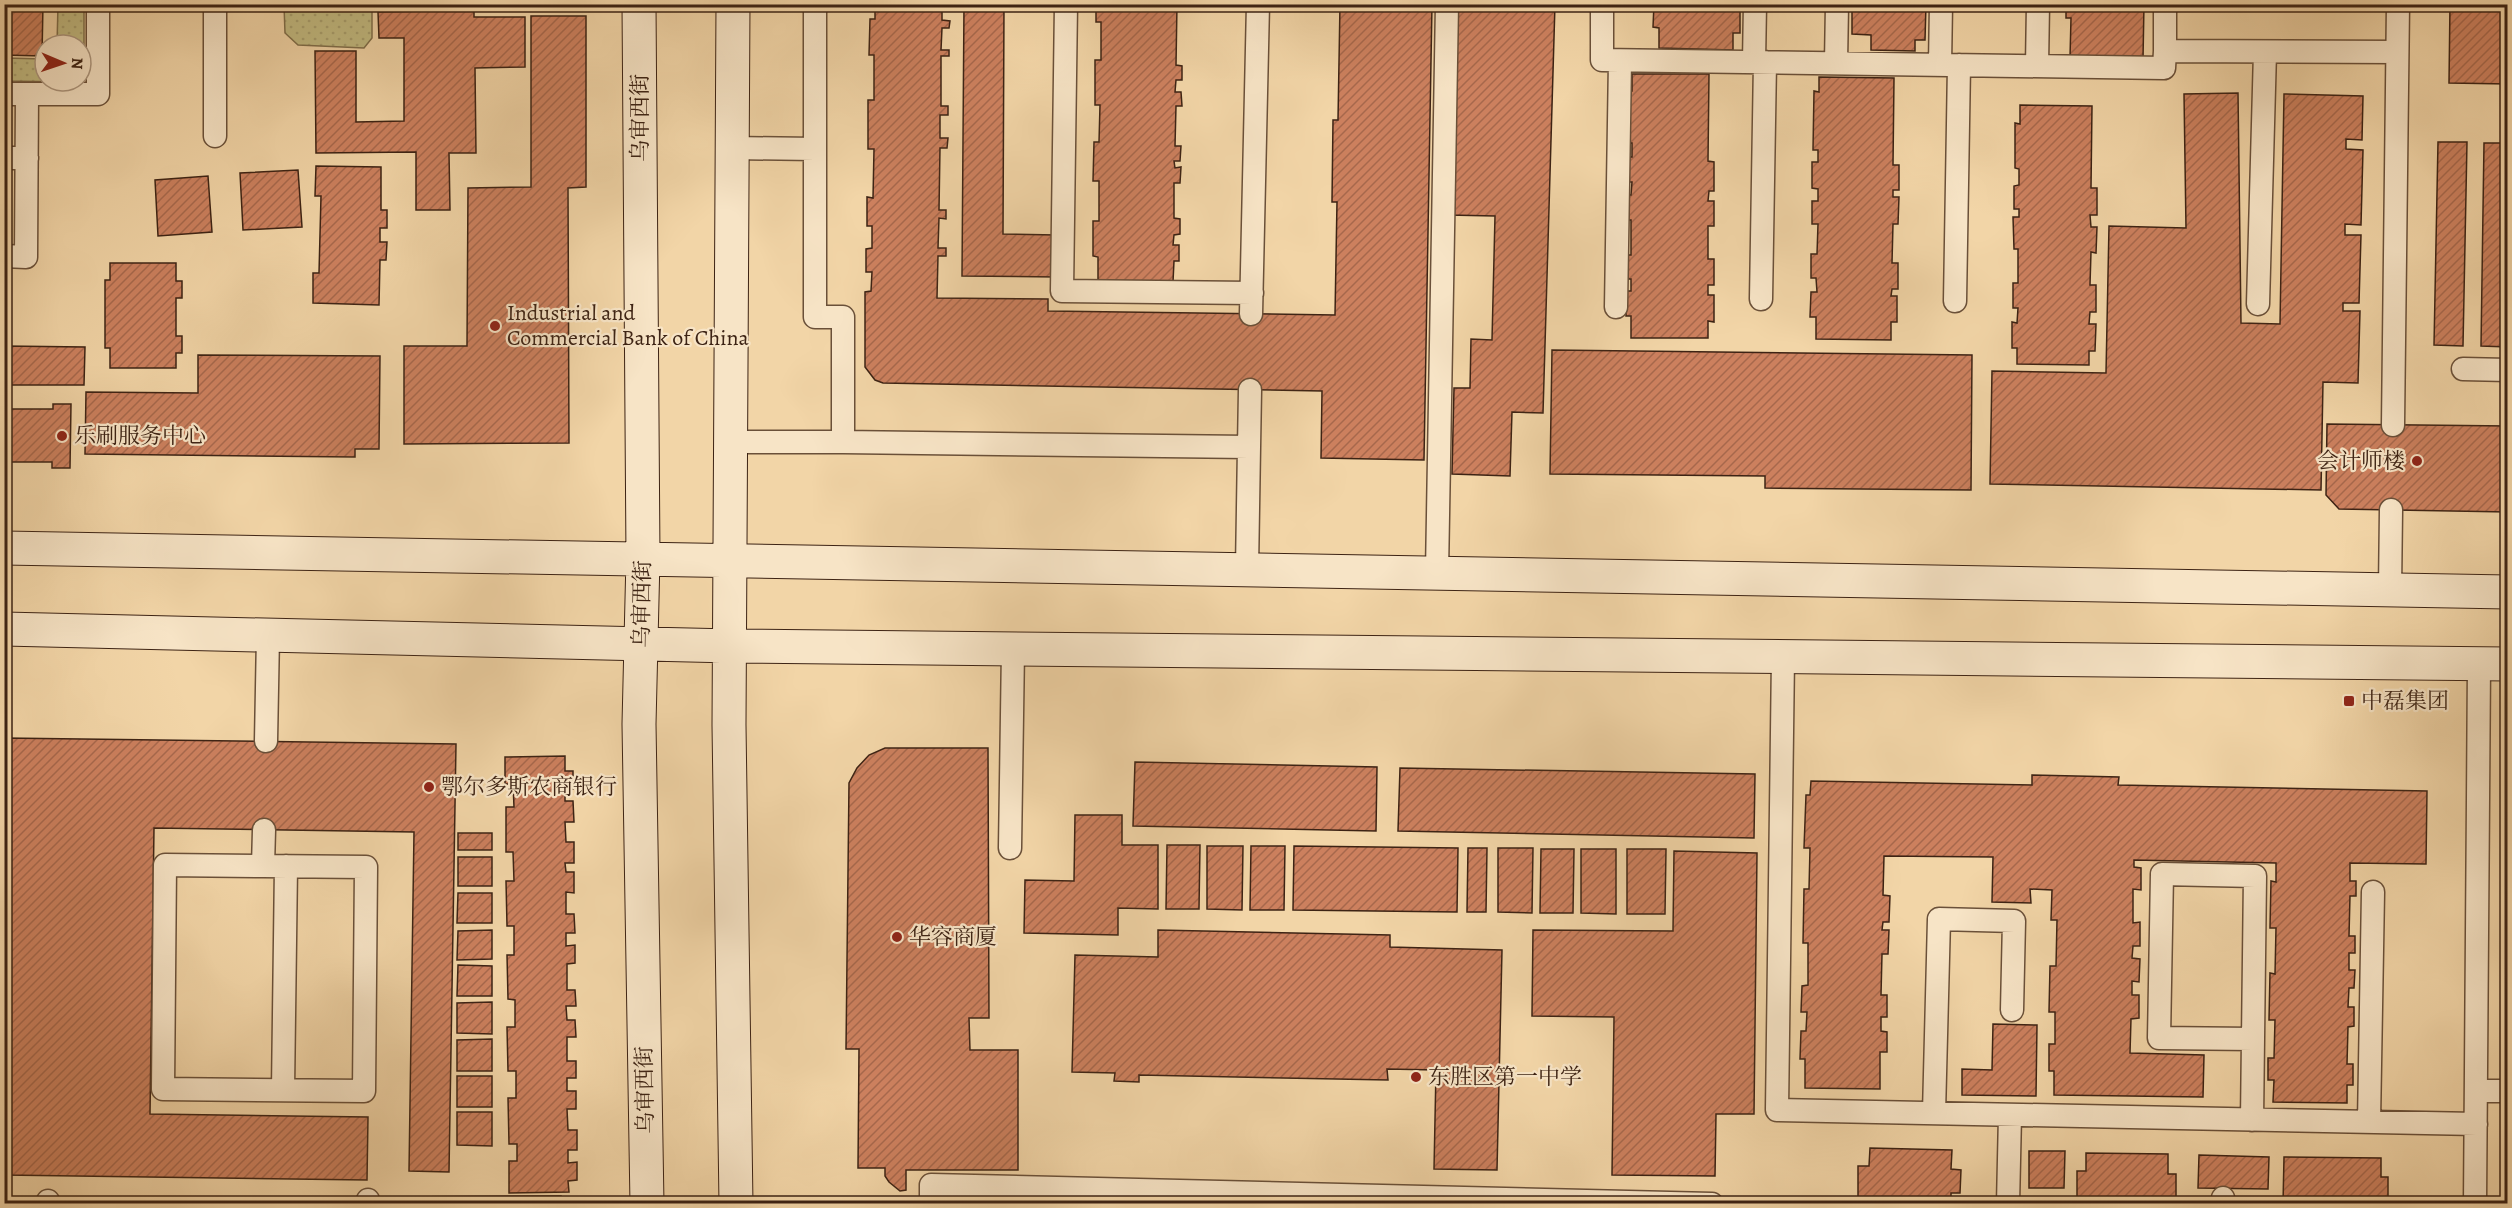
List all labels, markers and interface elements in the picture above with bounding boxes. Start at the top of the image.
north arrow [33,33,93,93]
text: N [66,57,88,70]
street label: 乌审西街 [625,74,655,162]
place label: Industrial and Commercial Bank of China [507,298,750,353]
marker: Industrial and Commercial Bank of China [488,319,502,333]
place label: 乐刷服务中心 [74,421,206,451]
marker: 乐刷服务中心 [55,429,69,443]
place label: 会计师楼 [2317,446,2405,476]
marker: 会计师楼 [2410,454,2424,468]
street label: 乌审西街 [626,560,658,648]
place label: 中磊集团 [2361,686,2449,716]
marker: 中磊集团 [2342,694,2356,708]
place label: 鄂尔多斯农商银行 [441,772,617,802]
marker: 鄂尔多斯农商银行 [422,780,436,794]
place label: 华容商厦 [909,922,997,952]
marker: 华容商厦 [890,930,904,944]
street label: 乌审西街 [629,1046,661,1134]
place label: 东胜区第一中学 [1428,1062,1582,1092]
marker: 东胜区第一中学 [1409,1070,1423,1084]

